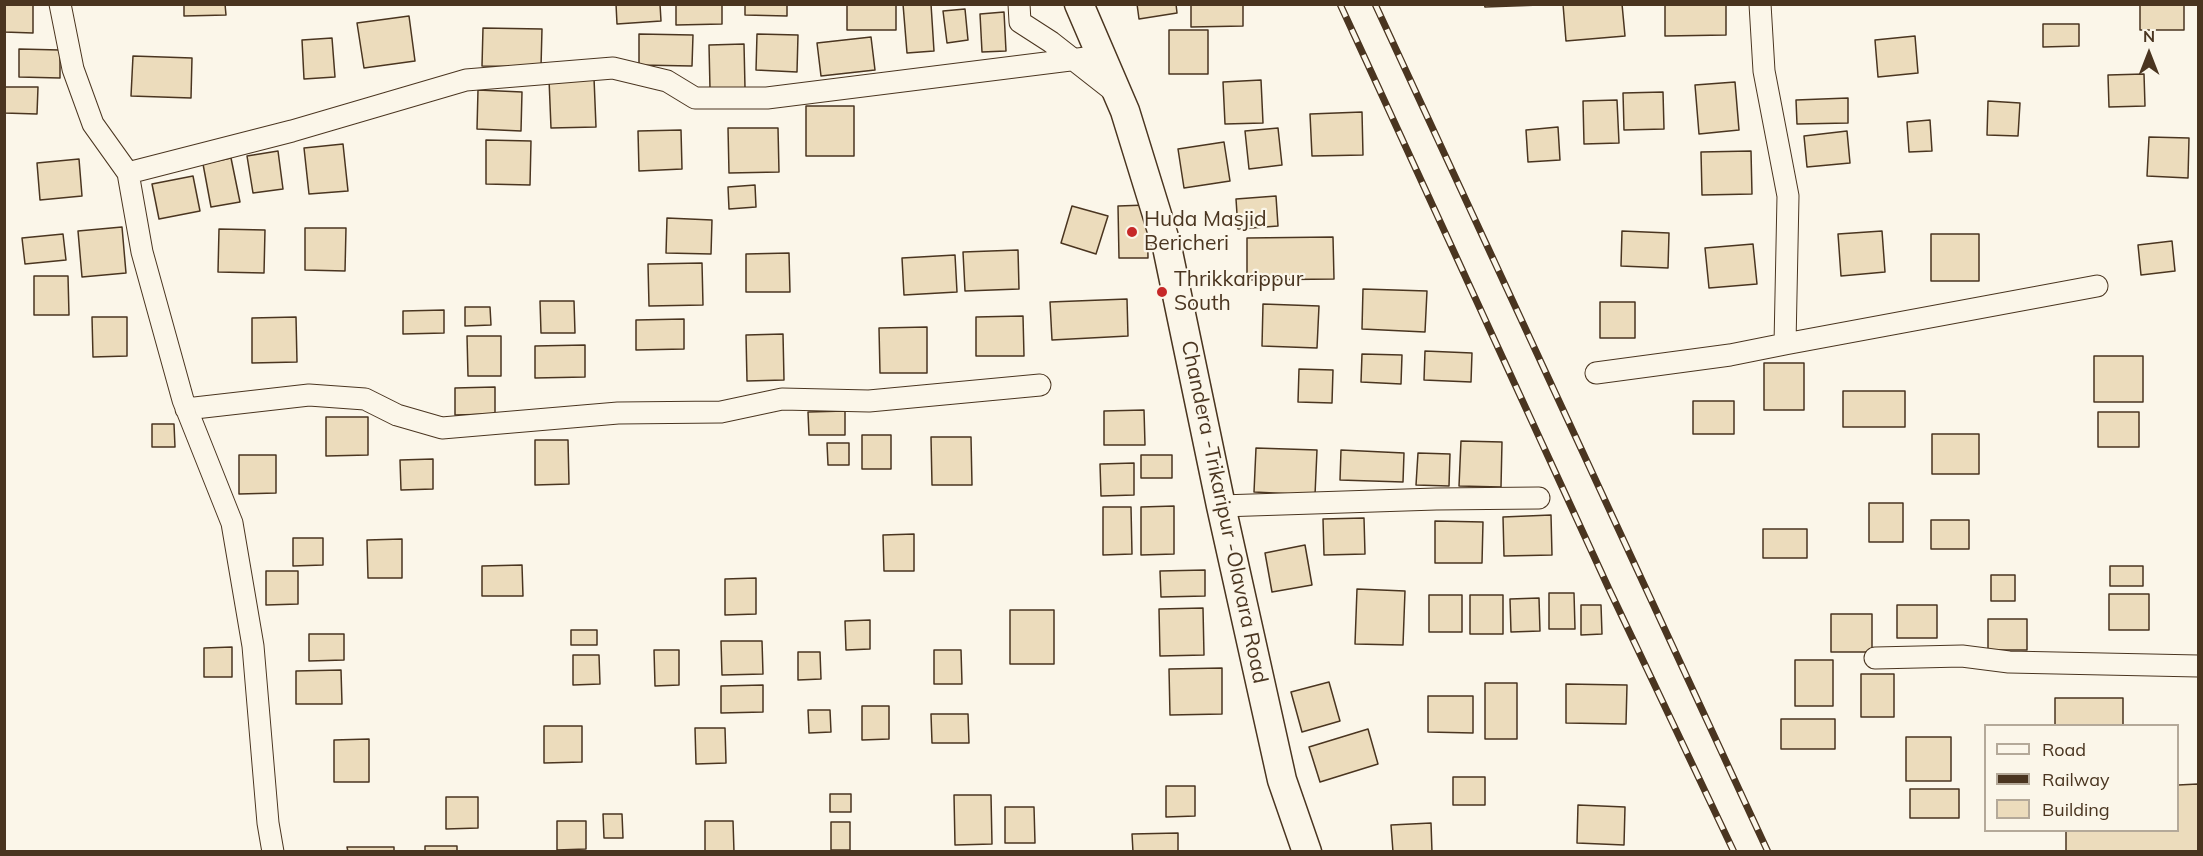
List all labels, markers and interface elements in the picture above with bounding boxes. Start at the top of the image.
north arrow [2119,24,2179,84]
text: N [2143,26,2155,46]
place label: Huda Masjid Bericheri [1144,207,1267,257]
marker: Huda Masjid Bericheri [1125,225,1139,239]
place label: Thrikkarippur South [1174,267,1303,317]
marker: Thrikkarippur South [1155,285,1169,299]
street label: Chandera -Trikaripur -Olavara Road [1175,338,1273,686]
legend [1984,724,2179,832]
text: Road [2042,738,2086,761]
text: Railway [2042,768,2110,791]
text: Building [2042,798,2110,821]

